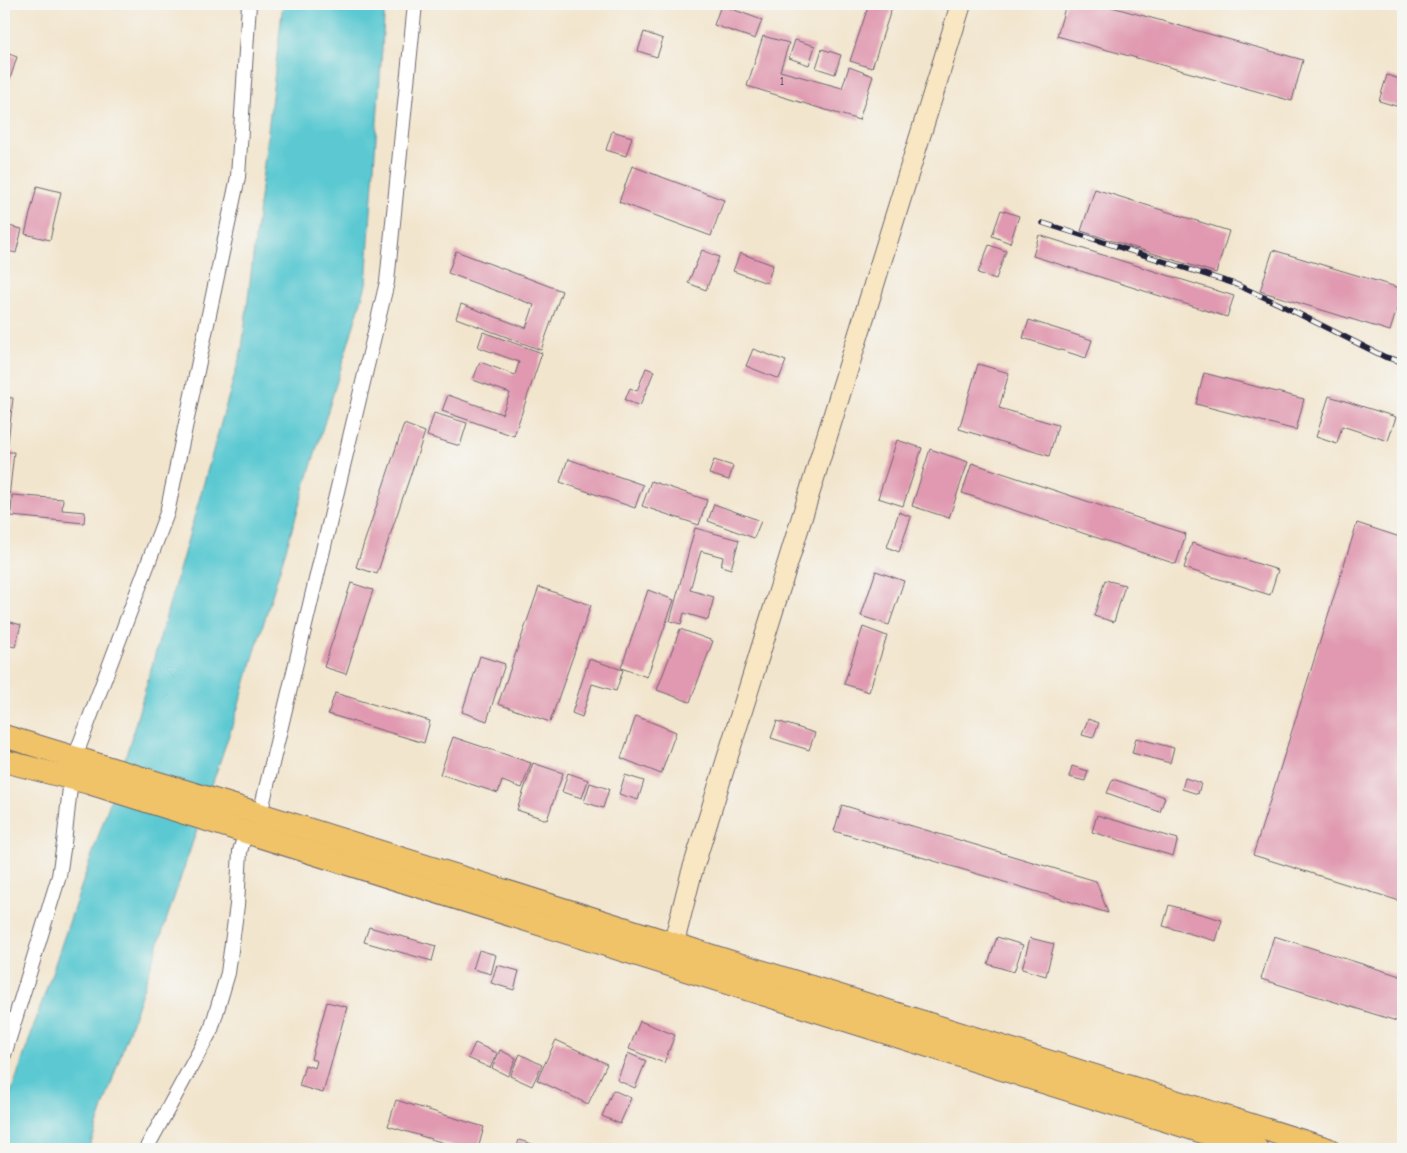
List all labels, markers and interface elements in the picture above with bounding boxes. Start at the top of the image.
house number: 1 [780,75,784,88]

